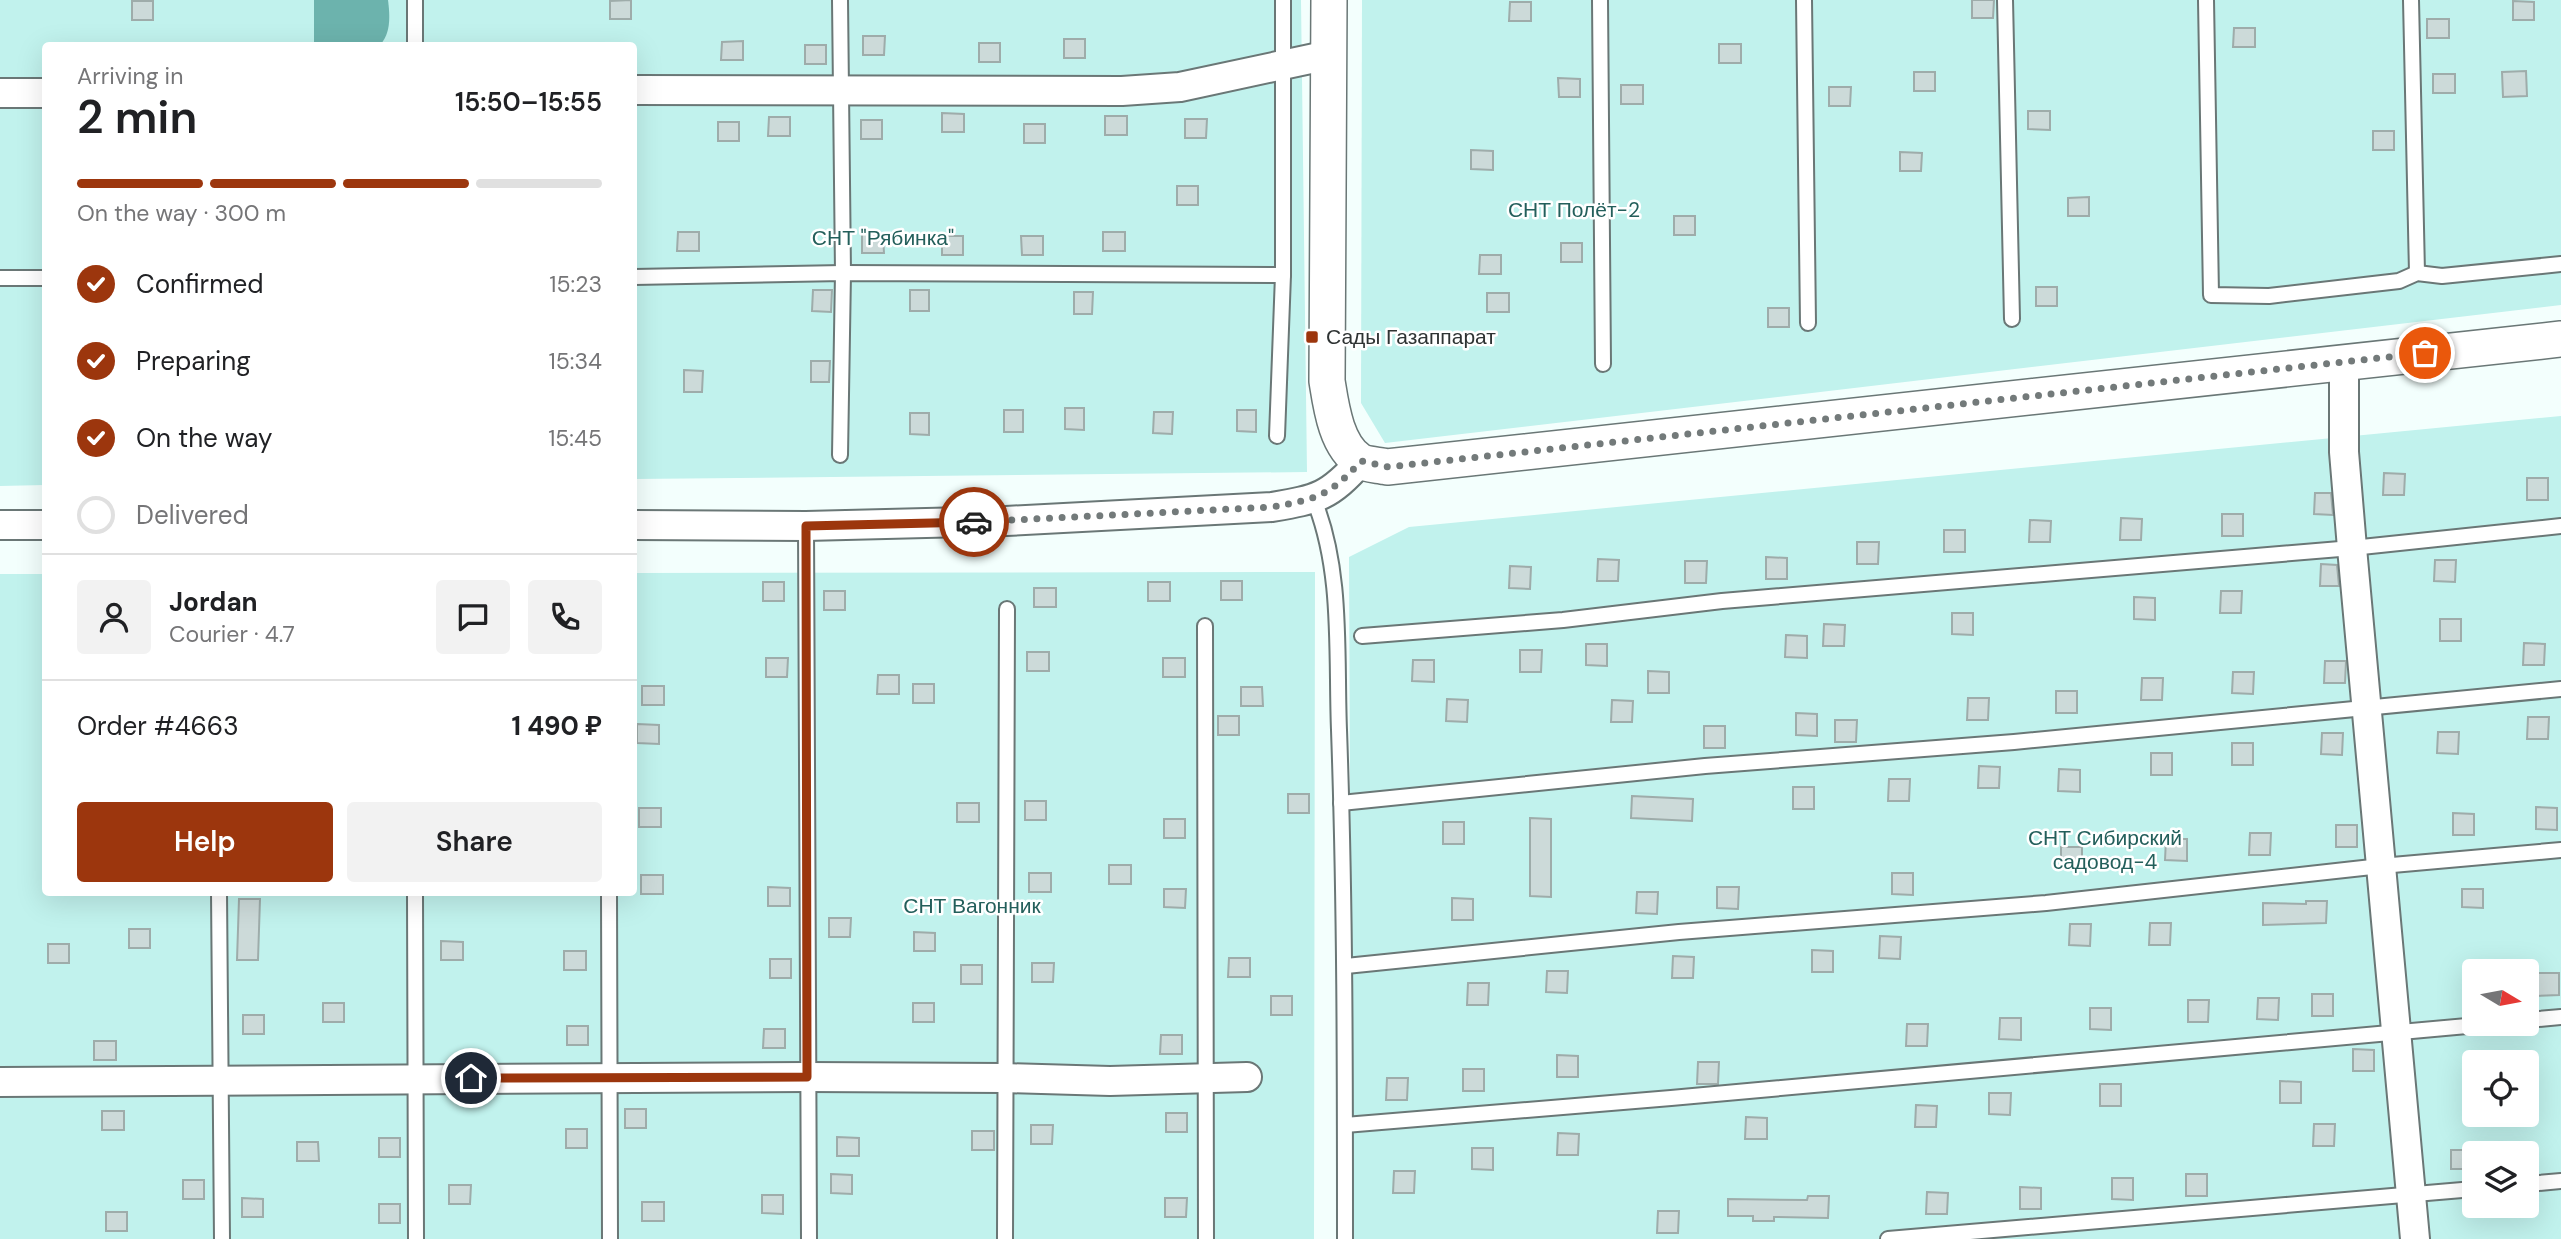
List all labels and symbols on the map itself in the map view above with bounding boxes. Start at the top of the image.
park label: СНТ Полёт-2 [1508,196,1640,224]
park label: СНТ "Рябинка" [812,224,954,252]
place label: Сады Газаппарат [1326,323,1496,351]
pin [2395,323,2455,383]
marker: Сады Газаппарат [1304,329,1320,345]
courier [939,487,1009,557]
park label: СНТ Сибирский садовод-4 [2028,824,2182,876]
park label: СНТ Вагонник [903,892,1042,920]
north arrow [2462,959,2539,1036]
pin [441,1048,501,1108]

